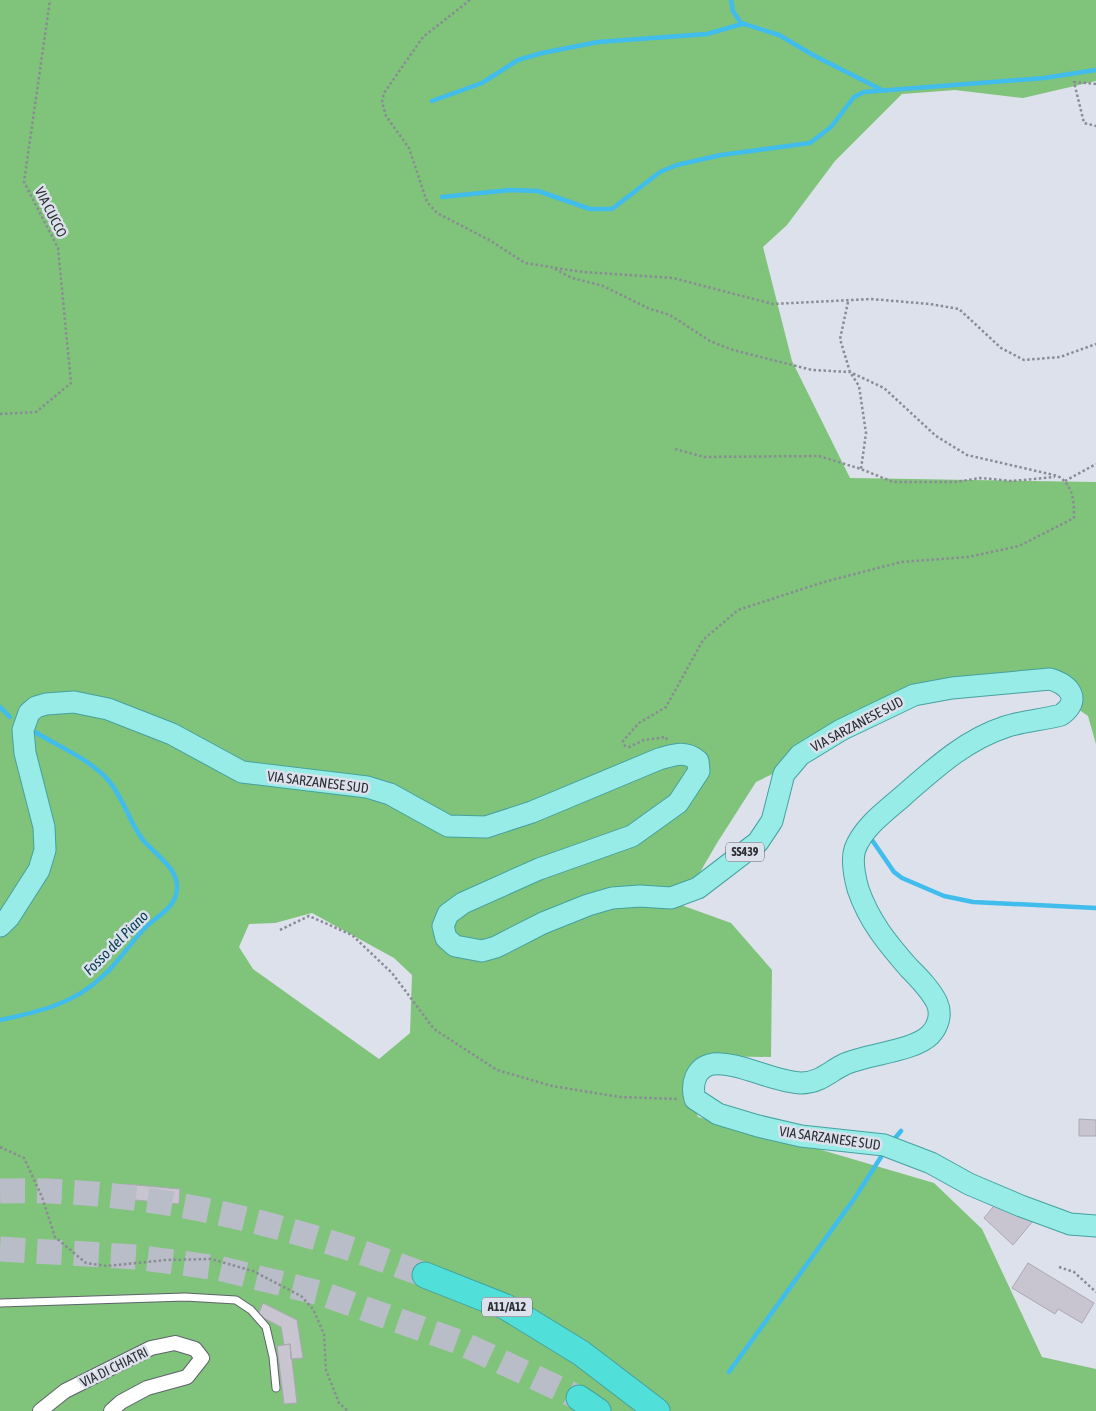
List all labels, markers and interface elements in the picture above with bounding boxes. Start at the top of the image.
street label: VIA CUCCO [32,184,70,240]
street label: VIA SARZANESE SUD [808,693,906,755]
street label: VIA SARZANESE SUD [266,768,370,796]
road number: SS439 [726,842,764,862]
water label: Fosso del Piano [80,907,151,978]
street label: VIA SARZANESE SUD [778,1123,882,1153]
road number: A11/A12 [482,1298,532,1316]
street label: VIA DI CHIATRI [77,1344,151,1390]

